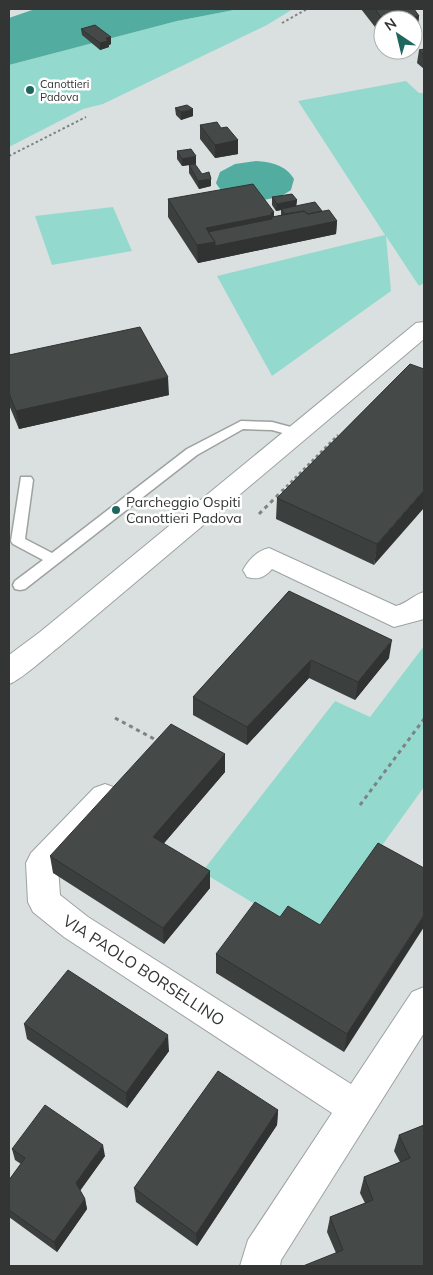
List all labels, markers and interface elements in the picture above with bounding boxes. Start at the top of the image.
north arrow [373,10,423,60]
text: N [381,14,400,35]
place label: Canottieri Padova [40,77,89,104]
marker: Canottieri Padova [24,84,36,96]
place label: Parcheggio Ospiti Canottieri Padova [126,493,242,527]
marker: Parcheggio Ospiti Canottieri Padova [110,504,122,516]
street label: VIA PAOLO BORSELLINO [59,910,229,1030]

